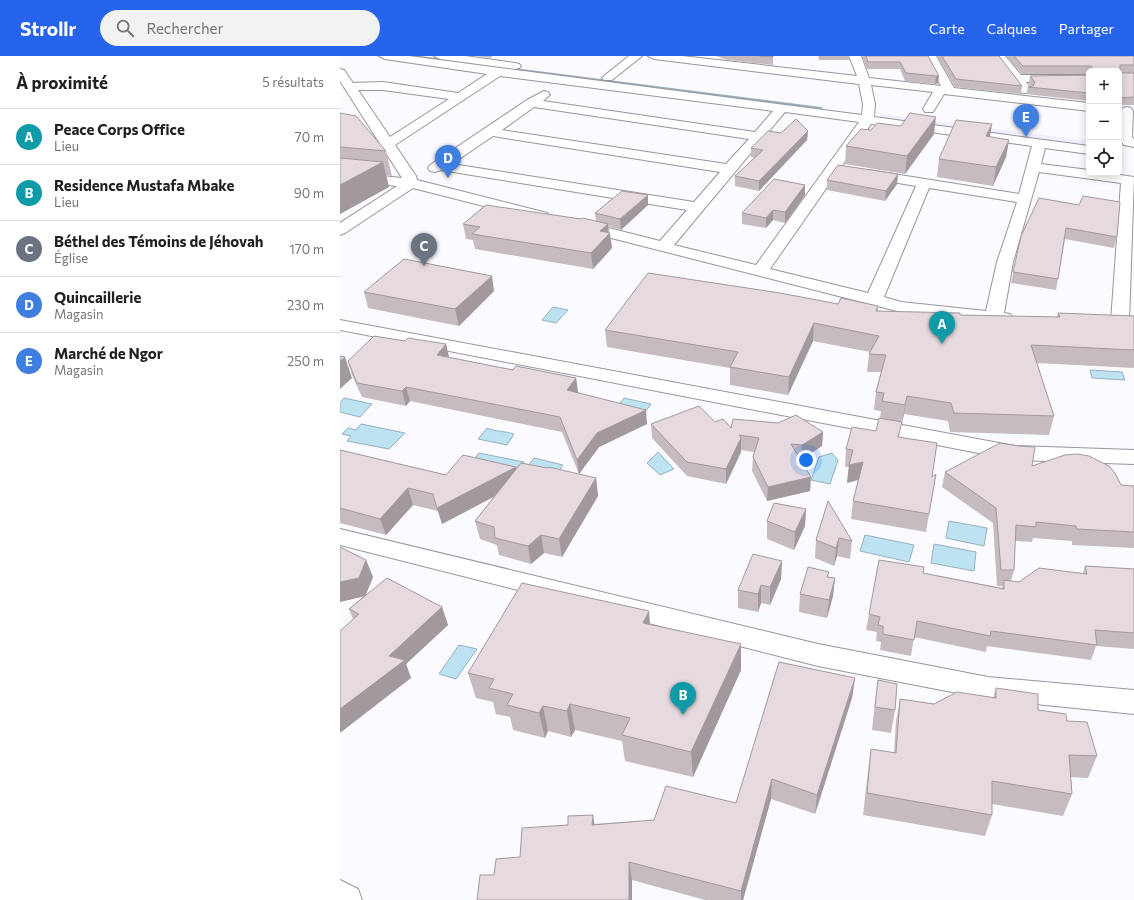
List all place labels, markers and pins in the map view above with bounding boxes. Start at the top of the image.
pin: E [1013,104,1039,137]
pin: D [435,145,461,178]
pin: C [411,233,437,266]
pin: A [929,311,955,344]
pin: B [670,682,696,715]

